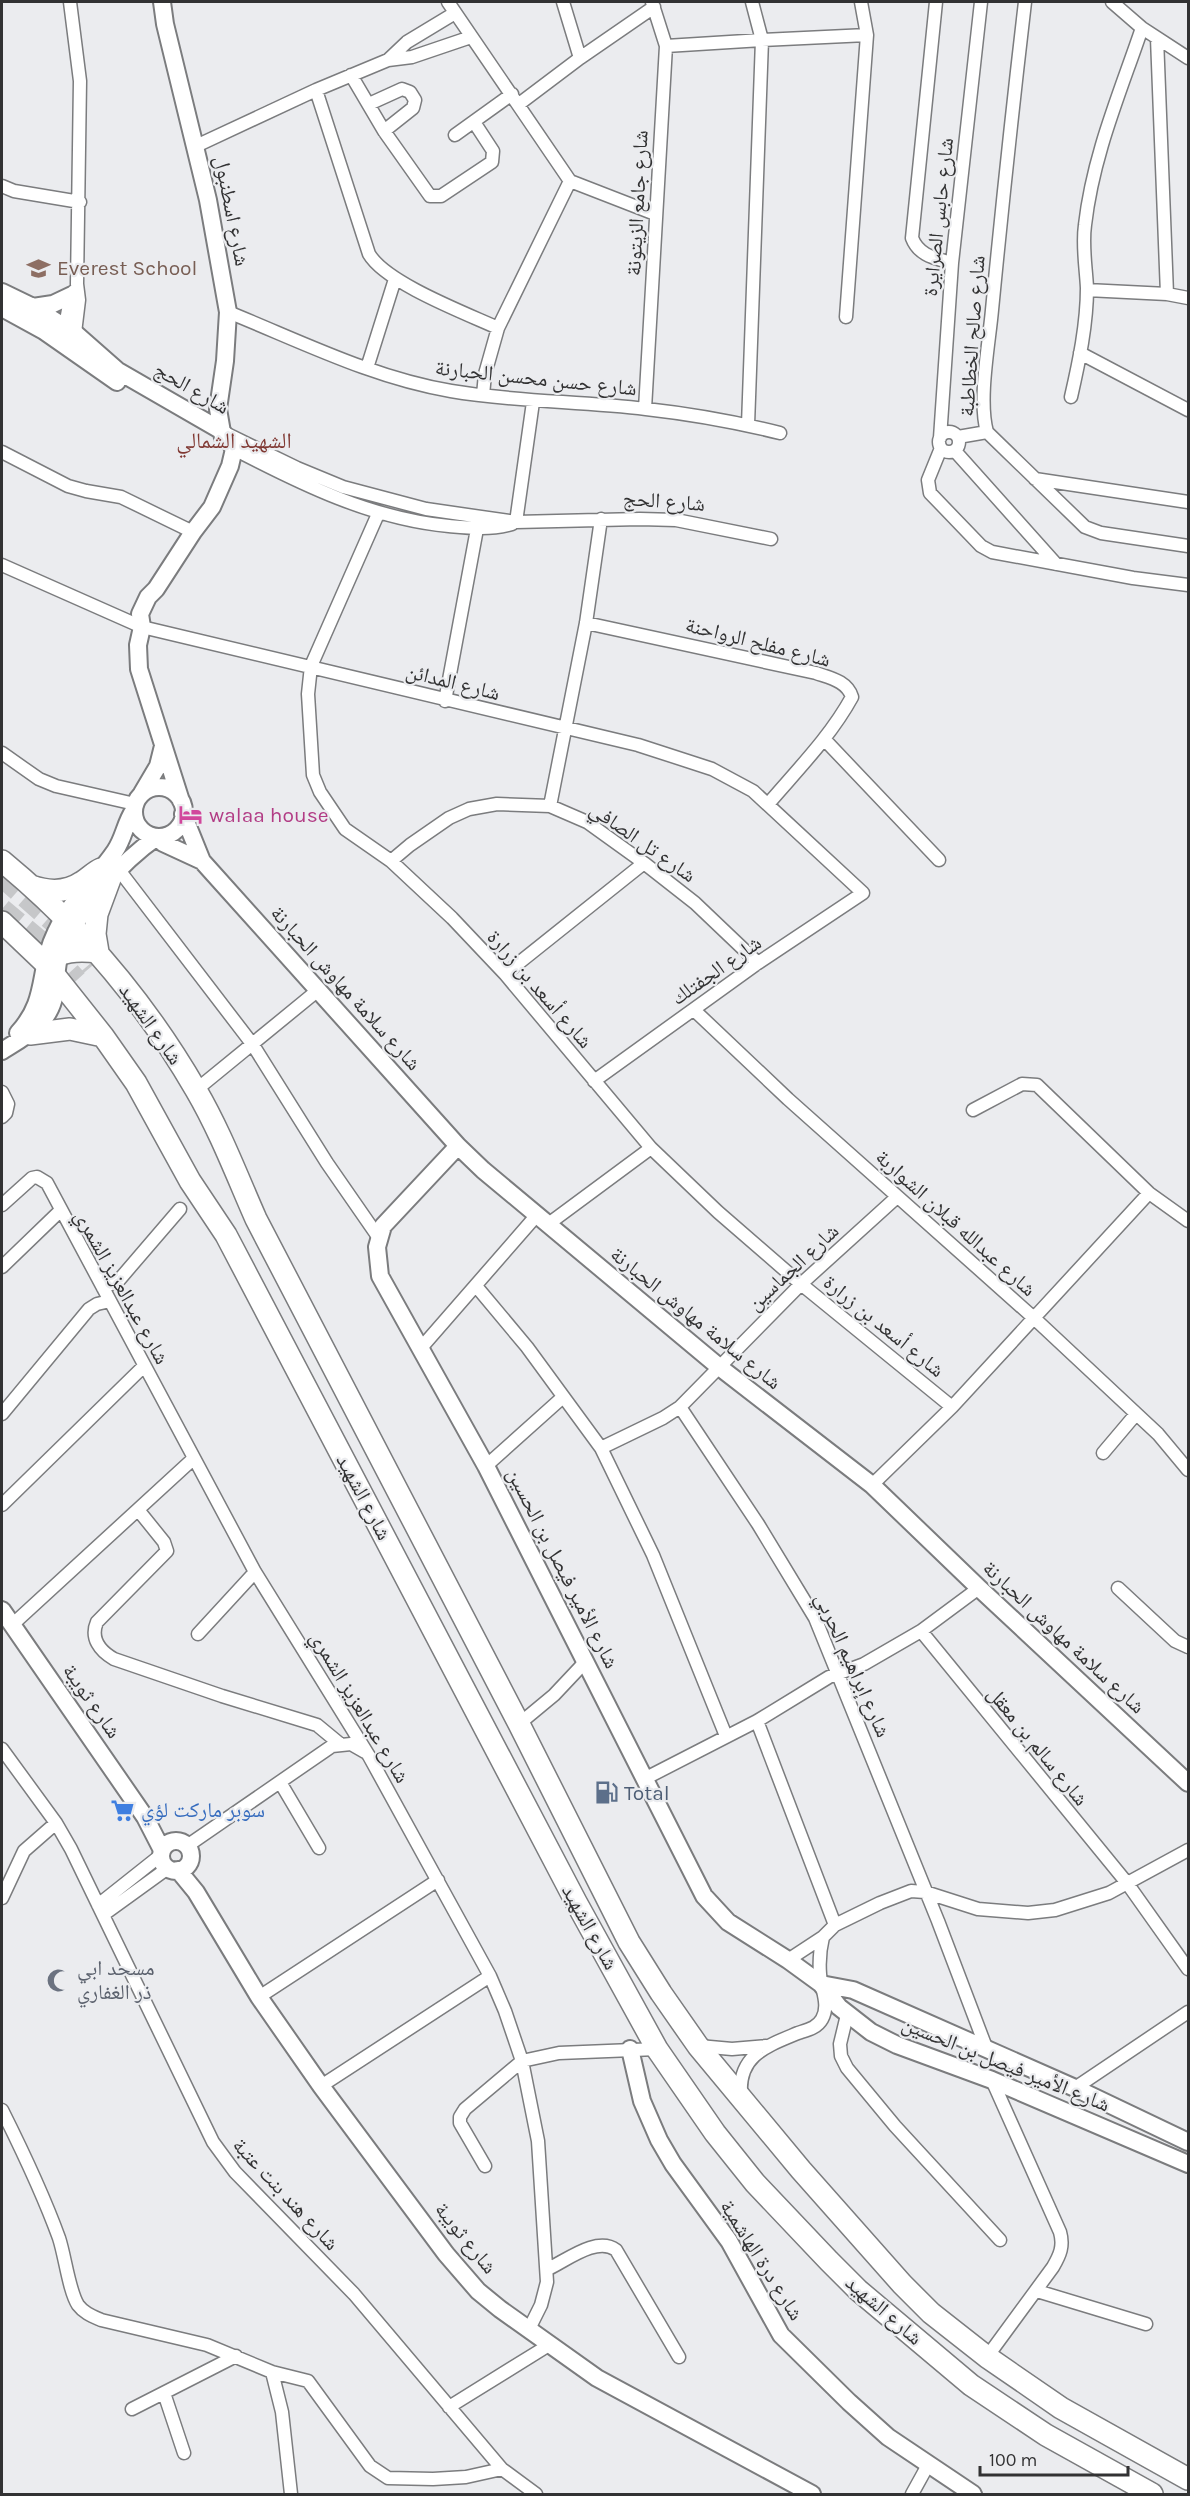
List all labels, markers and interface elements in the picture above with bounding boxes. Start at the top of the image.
street label: شارع جامع الزيتونة [621,129,654,277]
street label: شارع حابس الصرايرة [918,137,959,298]
street label: شارع اسطنبول [209,154,254,268]
school or university icon: Everest School [26,255,52,281]
street label: شارع صالح الخطاطبة [954,255,991,418]
place label: Everest School [57,256,197,280]
street label: شارع حسن محسن الحبارنة [434,355,638,402]
street label: شارع الحج [150,357,234,420]
district label: الشهيد الشمالي [176,428,292,458]
street label: شارع الحج [622,486,706,517]
street label: شارع مفلح الرواحنة [683,612,833,673]
street label: شارع المدائن [403,659,502,706]
street label: شارع تل الصافي [583,797,701,891]
hotel icon: walaa house [178,802,204,828]
place label: walaa house [209,803,328,827]
street label: شارع سلامة مهاوش الحبارنة [265,901,426,1076]
street label: شارع أسعد بن زرارة [482,925,598,1053]
street label: شارع الجفتلك [666,930,766,1011]
street label: شارع الشهيد [113,979,188,1070]
street label: شارع عبدالله قبلان الشواربة [870,1145,1041,1302]
street label: شارع عبدالعزيز الشمري [66,1206,174,1370]
street label: شارع الجماسين [742,1219,844,1316]
street label: شارع سلامة مهاوش الحبارنة [605,1242,786,1395]
street label: شارع أسعد بن زرارة [818,1269,950,1383]
street label: شارع الشهيد [331,1450,397,1545]
street label: شارع الأمير فيصل بن الحسين [501,1464,624,1673]
street label: شارع سلامة مهاوش الحبارنة [977,1556,1150,1719]
street label: شارع إبراهيم الحربي [806,1589,896,1743]
street label: شارع عبدالعزيز الشمري [302,1627,415,1789]
street label: شارع ثويبة [57,1659,126,1743]
street label: شارع سالم بن معقل [981,1682,1093,1812]
fuel station icon: Total [593,1780,619,1806]
place label: Total [624,1781,670,1805]
supermarket icon: سوبر ماركت لؤي [110,1797,136,1823]
place label: سوبر ماركت لؤي [141,1798,265,1826]
street label: شارع الشهيد [556,1880,623,1974]
place label: مسحد ابي ذر الغفاري [77,1956,155,2008]
mosque icon: مسحد ابي ذر الغفاري [46,1967,72,1993]
street label: شارع الأمير فيصل بن الحسين [898,2011,1113,2118]
street label: شارع هند بنت عتبة [227,2133,344,2256]
street label: شارع درة الهاشمية [715,2195,809,2325]
street label: شارع ثويبة [429,2198,502,2279]
street label: شارع الشهيد [840,2270,927,2351]
scale bar [980,2439,1128,2477]
text: 100 m [989,2449,1037,2471]

